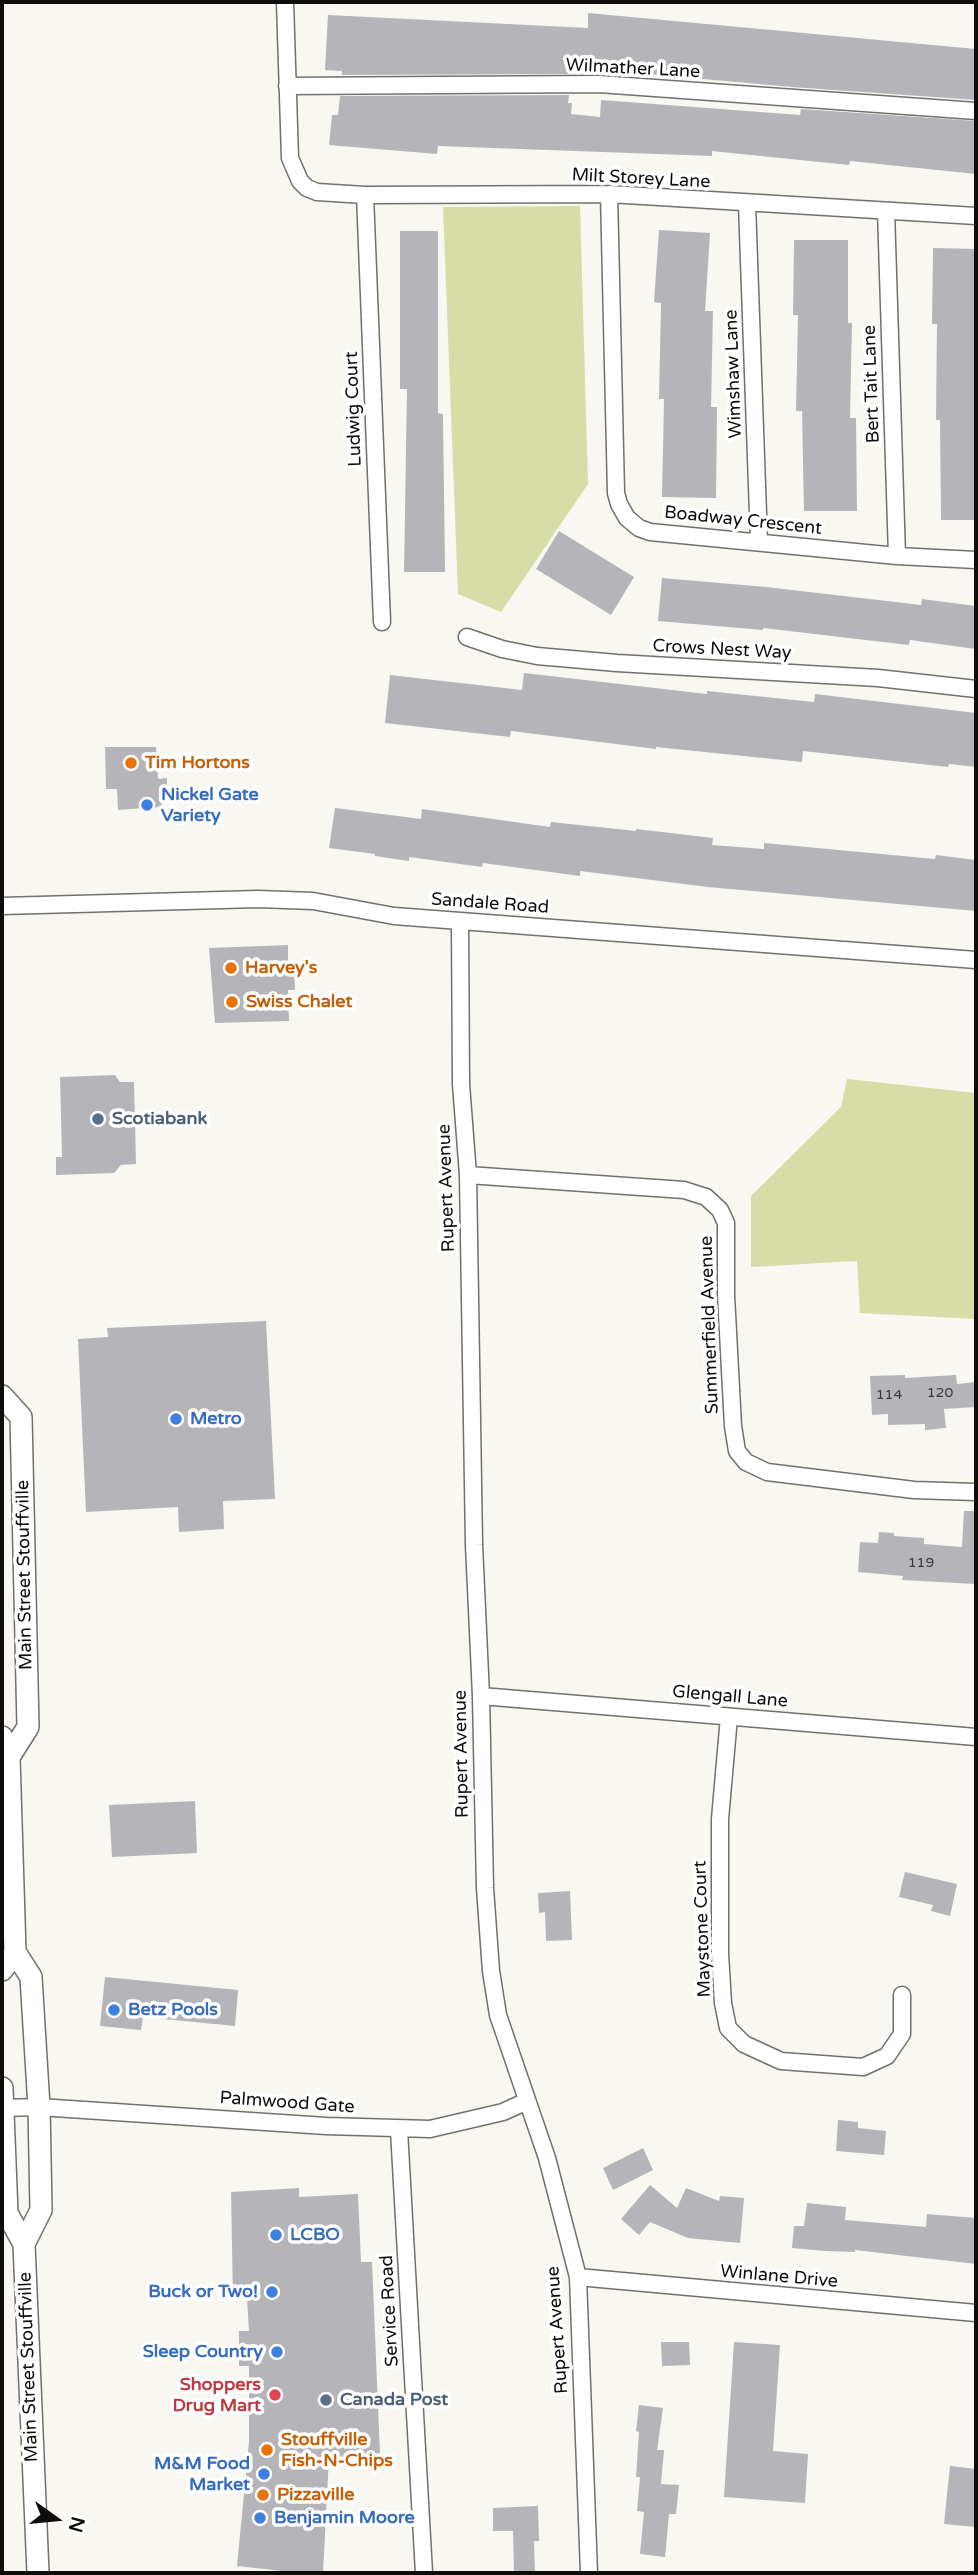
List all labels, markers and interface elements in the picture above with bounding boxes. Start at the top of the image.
street label: Wilmather Lane [565,55,701,83]
street label: Milt Storey Lane [571,165,711,193]
street label: Wimshaw Lane [721,309,747,439]
street label: Bert Tait Lane [859,324,885,444]
street label: Ludwig Court [341,351,367,467]
street label: Boadway Crescent [663,502,823,540]
street label: Crows Nest Way [652,636,792,664]
place label: Tim Hortons [145,752,250,774]
marker: Tim Hortons [123,755,139,771]
place label: Nickel Gate Variety [161,784,259,826]
marker: Nickel Gate Variety [139,797,155,813]
street label: Sandale Road [430,889,550,919]
place label: Harvey's [245,957,317,979]
marker: Harvey's [223,960,239,976]
place label: Swiss Chalet [246,991,352,1013]
marker: Swiss Chalet [224,994,240,1010]
place label: Scotiabank [112,1108,207,1130]
marker: Scotiabank [90,1111,106,1127]
street label: Rupert Avenue [434,1124,460,1252]
street label: Summerfield Avenue [696,1235,724,1415]
house number: 120 [927,1385,953,1401]
house number: 114 [876,1387,902,1403]
place label: Metro [190,1408,242,1430]
marker: Metro [168,1411,184,1427]
street label: Main Street Stouffville [13,1480,37,1670]
house number: 119 [908,1555,934,1571]
street label: Glengall Lane [671,1681,789,1713]
street label: Rupert Avenue [450,1690,474,1818]
street label: Maystone Court [690,1860,716,1998]
place label: Betz Pools [128,1999,218,2021]
marker: Betz Pools [106,2002,122,2018]
street label: Palmwood Gate [219,2088,355,2118]
place label: LCBO [290,2224,340,2246]
marker: LCBO [268,2227,284,2243]
street label: Service Road [376,2255,404,2367]
street label: Winlane Drive [719,2261,839,2293]
street label: Rupert Avenue [543,2265,573,2395]
street label: Main Street Stouffville [15,2272,43,2462]
place label: Buck or Two! [148,2281,258,2303]
marker: Buck or Two! [264,2284,280,2300]
place label: Sleep Country [143,2341,263,2363]
marker: Sleep Country [269,2344,285,2360]
place label: Shoppers Drug Mart [172,2374,261,2416]
marker: Shoppers Drug Mart [267,2387,283,2403]
place label: Canada Post [340,2389,448,2411]
marker: Canada Post [318,2392,334,2408]
place label: Stouffville Fish-N-Chips [281,2429,393,2472]
marker: Stouffville Fish-N-Chips [259,2442,275,2458]
place label: M&M Food Market [154,2453,250,2496]
marker: M&M Food Market [256,2466,272,2482]
north arrow [21,2484,91,2554]
place label: Pizzaville [277,2484,354,2506]
marker: Pizzaville [255,2487,271,2503]
place label: Benjamin Moore [274,2507,415,2529]
marker: Benjamin Moore [252,2510,268,2526]
text: N [64,2514,89,2535]

